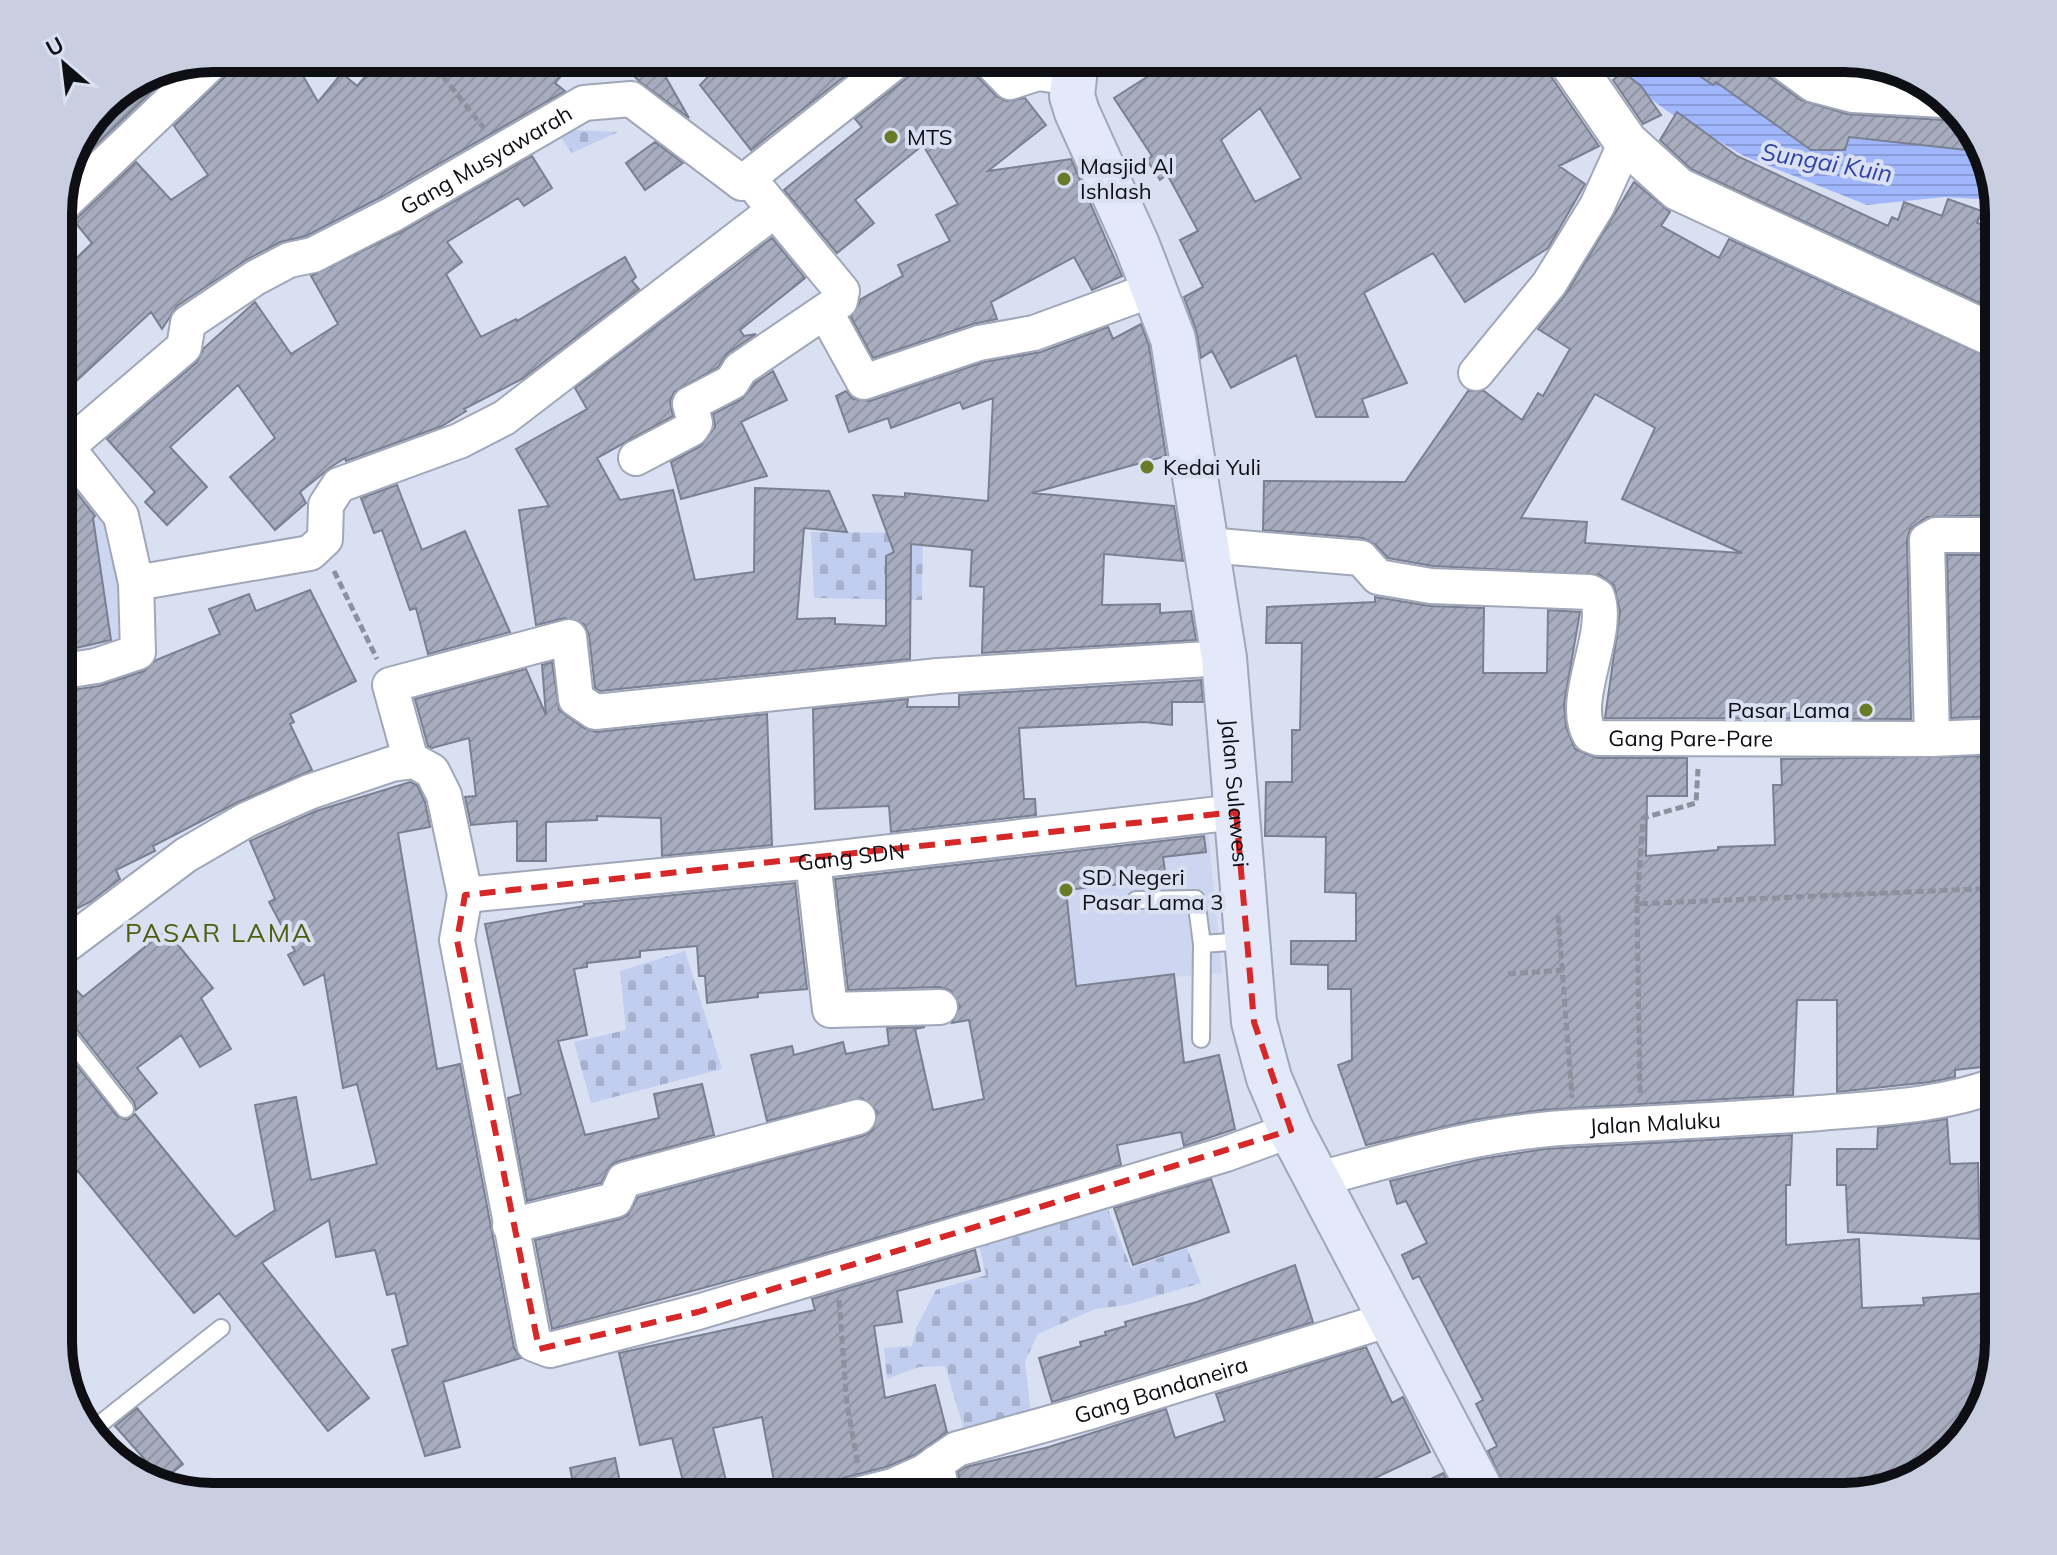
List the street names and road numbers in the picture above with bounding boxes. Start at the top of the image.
street label: Gang Musyawarah [395,99,577,221]
street label: Jalan Sulawesi [1215,717,1255,869]
street label: Gang Pare-Pare [1608,724,1773,753]
street label: Gang SDN [796,836,906,876]
street label: Jalan Maluku [1589,1106,1722,1140]
street label: Gang Bandaneira [1071,1350,1251,1430]

